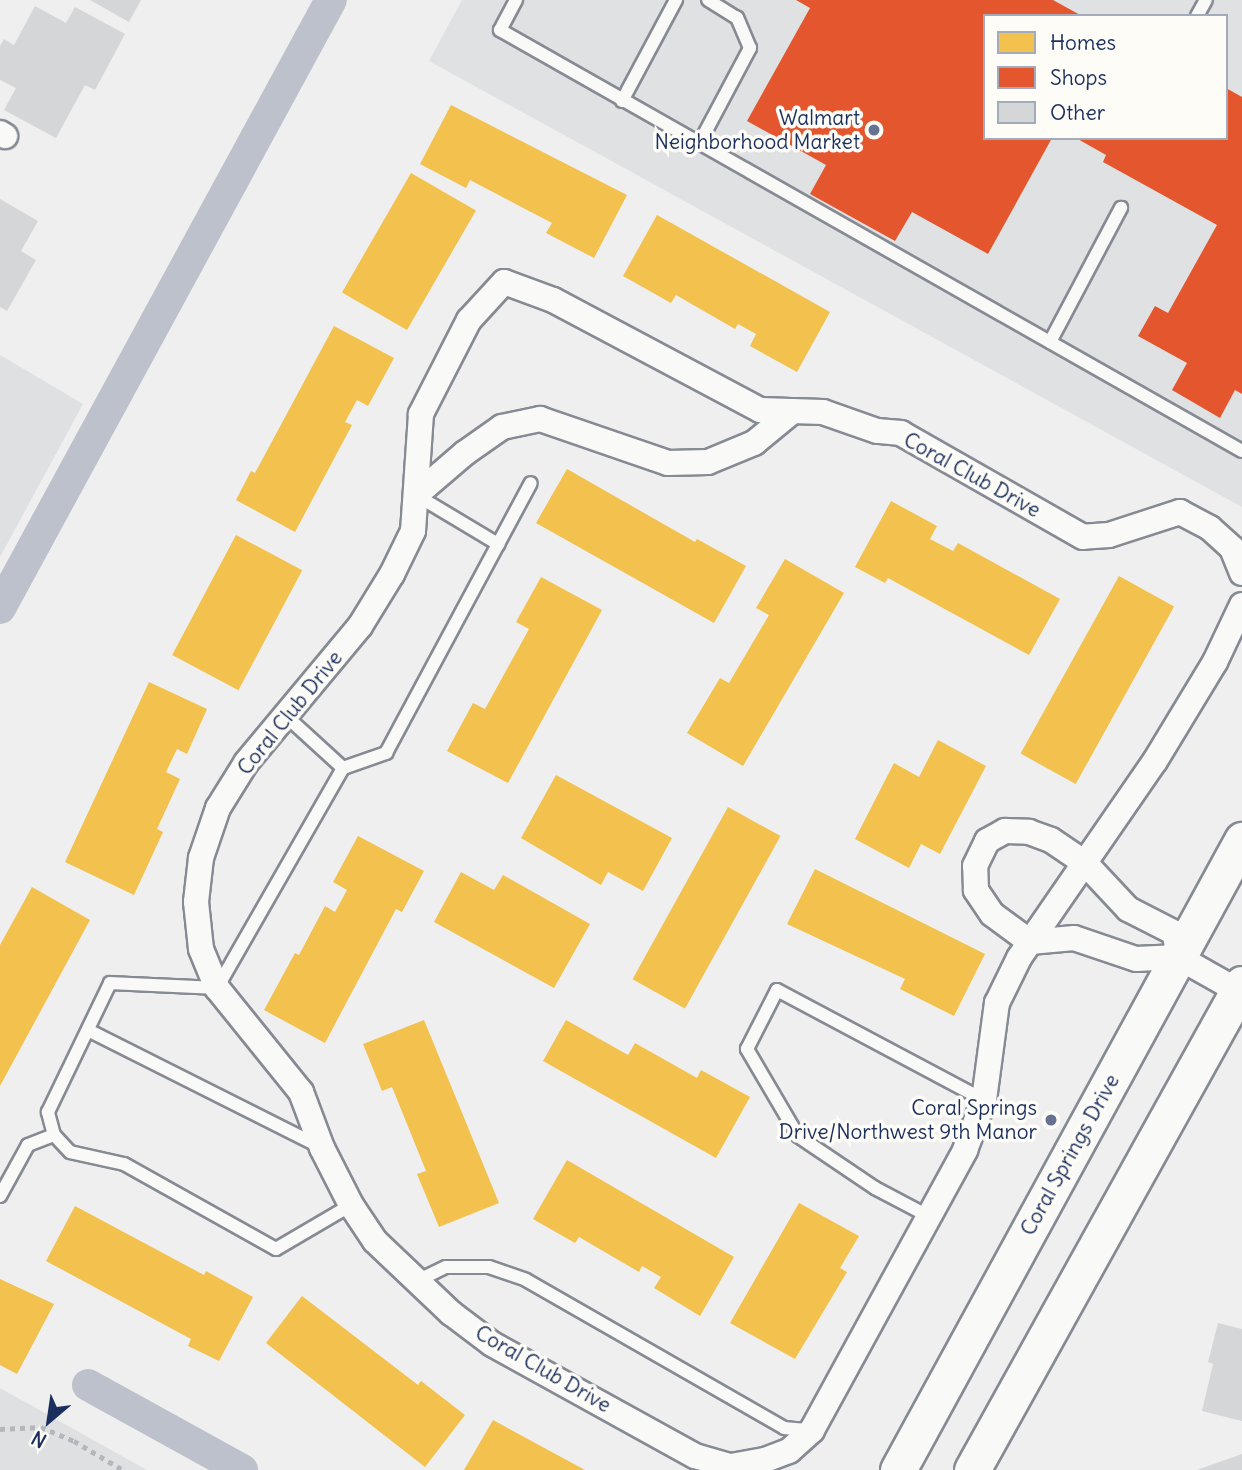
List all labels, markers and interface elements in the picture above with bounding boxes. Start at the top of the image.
legend [983,14,1228,140]
text: Homes [1050,29,1116,56]
text: Shops [1050,64,1107,91]
text: Other [1050,99,1105,126]
place label: Walmart Neighborhood Market [654,105,860,155]
marker: Walmart Neighborhood Market [866,122,882,138]
street label: Coral Club Drive [899,427,1045,523]
street label: Coral Club Drive [232,646,348,780]
street label: Coral Springs Drive [1015,1070,1125,1240]
place label: Coral Springs Drive/Northwest 9th Manor [779,1095,1037,1145]
marker: Coral Springs Drive/Northwest 9th Manor [1043,1112,1059,1128]
street label: Coral Club Drive [471,1320,615,1418]
north arrow [14,1386,84,1456]
text: N [27,1426,50,1453]

